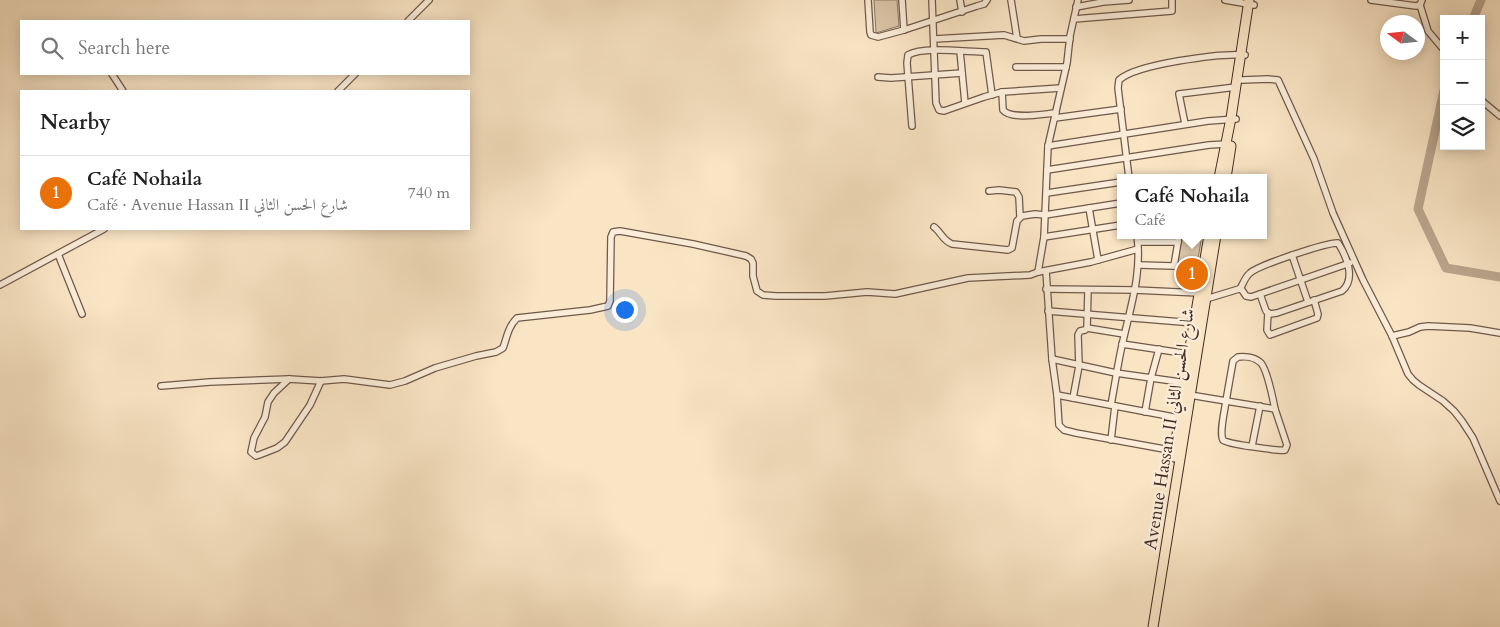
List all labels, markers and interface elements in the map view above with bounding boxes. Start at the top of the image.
north arrow [1380,15,1425,60]
map controls [1440,15,1485,150]
button: + [1440,15,1485,60]
search box [20,20,470,75]
icon: search [38,34,66,62]
text: Search here [78,35,170,61]
button: − [1440,60,1485,105]
button: layers [1440,105,1485,150]
text: Nearby [40,108,111,137]
text: Café Nohaila [87,166,202,192]
popup [1117,174,1267,239]
text: 1 [52,182,60,204]
text: 740 m [408,182,450,204]
text: Café Nohaila [1134,183,1250,209]
text: Café · Avenue Hassan II شارع الحسن الثاني [87,194,348,216]
text: Café [1134,209,1166,231]
pin: 1 [1176,255,1208,293]
your location [612,297,638,323]
street label: Avenue Hassan II شارع الحسن الثاني [1138,306,1203,552]

